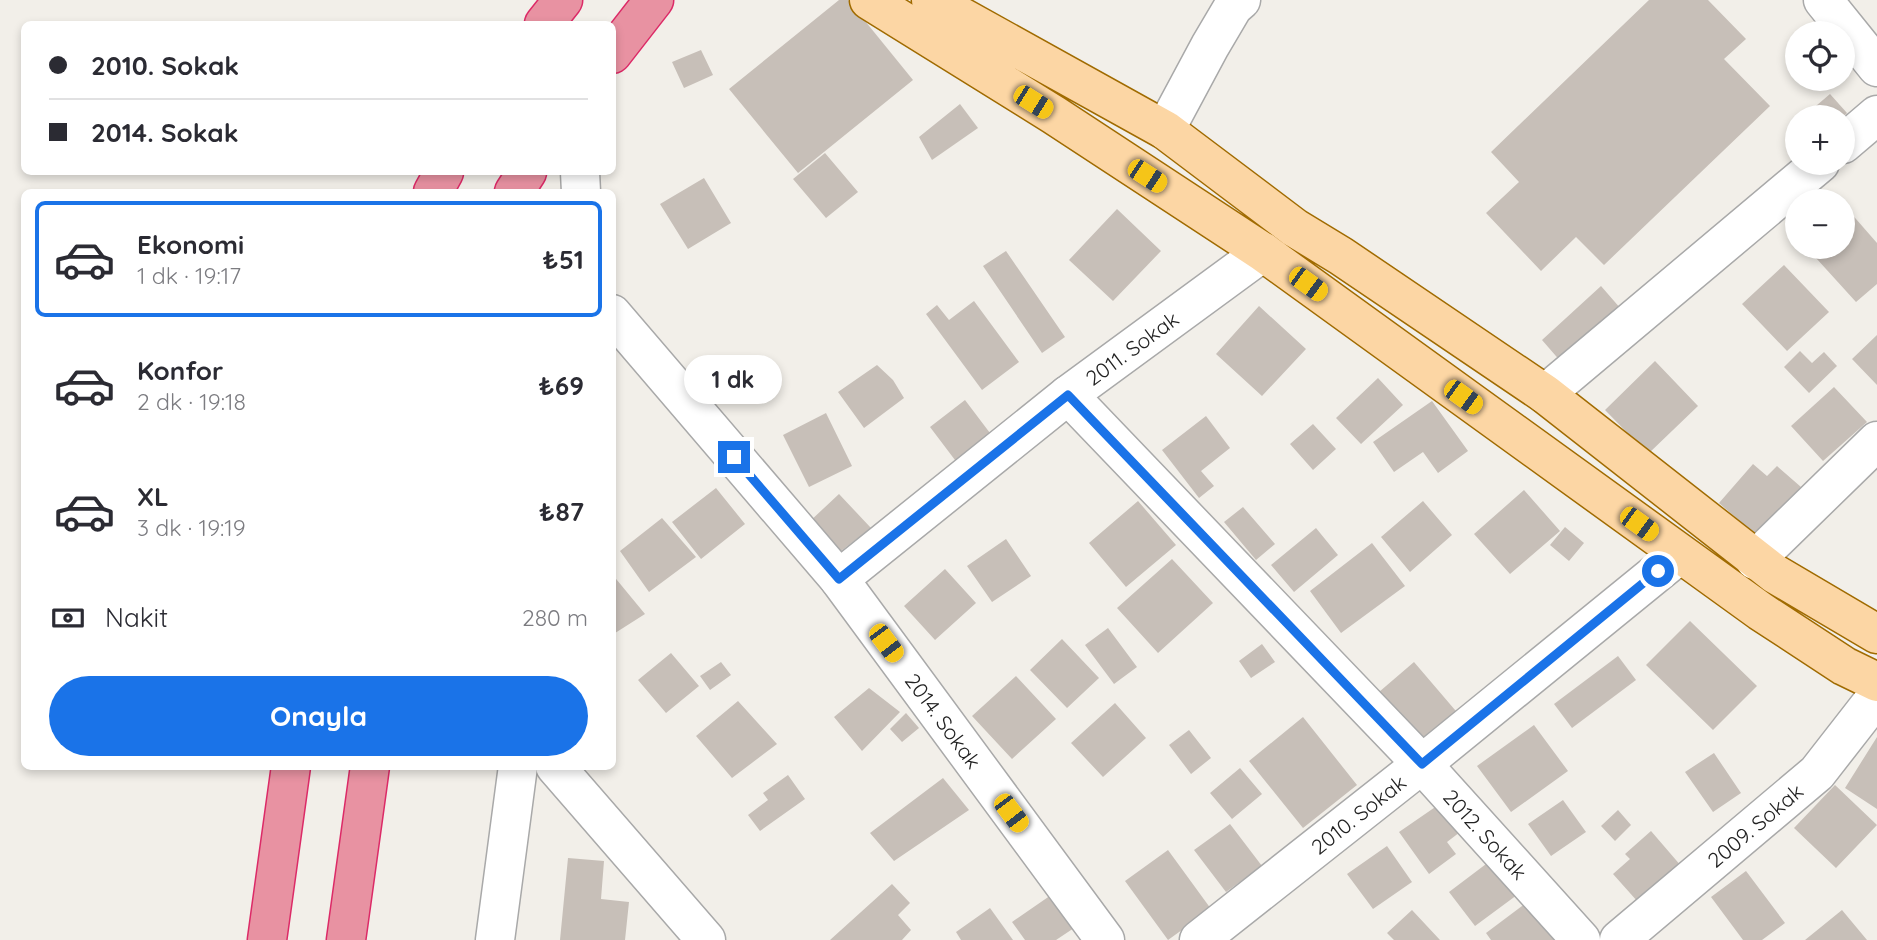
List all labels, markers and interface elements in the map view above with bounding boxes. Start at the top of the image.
map controls [1785,21,1855,259]
button: locate [1785,21,1855,91]
text: 2010. Sokak [91,49,239,82]
car [1010,82,1057,122]
button: + [1785,105,1855,175]
text: 2014. Sokak [91,116,238,149]
car [1124,156,1171,196]
button: − [1785,189,1855,259]
icon: car [53,228,116,291]
text: Ekonomi [137,228,244,261]
text: ₺51 [542,243,584,276]
text: 1 dk · 19:17 [137,261,241,290]
car [1285,263,1332,305]
street label: 2011. Sokak [1080,305,1183,391]
icon: car [53,354,116,417]
text: Konfor [137,354,223,387]
callout: 1 dk [685,356,783,405]
text: 1 dk [712,365,754,394]
text: ₺69 [538,369,584,402]
car [1440,376,1487,418]
text: 2 dk · 19:18 [137,387,246,416]
route end [718,441,750,473]
icon: car [53,480,116,543]
text: XL [137,480,169,513]
text: ₺87 [539,495,584,528]
car [1616,503,1663,545]
text: 3 dk · 19:19 [137,513,246,542]
route start [1642,555,1674,587]
icon: cash [49,599,87,637]
text: Nakit [105,601,168,634]
text: 280 m [522,603,588,632]
car [865,620,908,666]
street label: 2014. Sokak [900,668,987,773]
button: Onayla [49,676,588,756]
street label: 2010. Sokak [1306,769,1411,860]
street label: 2009. Sokak [1702,778,1808,873]
street label: 2012. Sokak [1438,784,1533,885]
car [990,790,1033,836]

